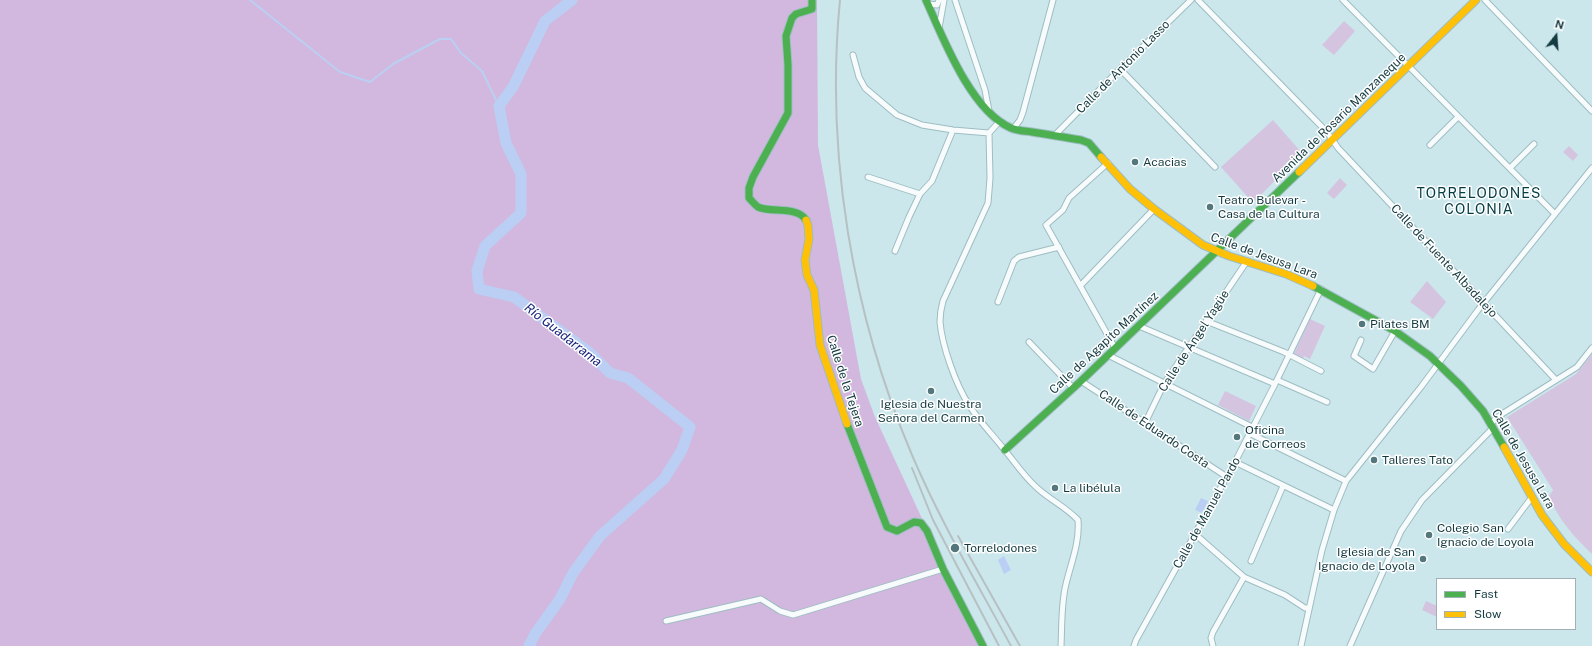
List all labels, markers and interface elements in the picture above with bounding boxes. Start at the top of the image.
north arrow [1536,16,1576,56]
street label: Calle de Antonio Lasso [1073,17,1173,117]
text: N [1554,18,1565,32]
street label: Avenida de Rosario Manzaneque [1269,50,1409,186]
place label: Acacias [1143,155,1186,169]
marker: Acacias [1130,157,1140,167]
district label: TORRELODONES COLONIA [1417,186,1541,218]
place label: Teatro Bulevar - Casa de la Cultura [1218,193,1320,221]
street label: Calle de Fuente Albadalejo [1388,201,1500,321]
marker: Teatro Bulevar - Casa de la Cultura [1205,202,1215,212]
street label: Calle de Jesusa Lara [1209,230,1319,282]
street label: Calle de Ángel Yagüe [1156,287,1232,395]
street label: Calle de Agapito Martínez [1047,289,1161,397]
water label: Río Guadarrama [521,300,605,370]
place label: Pilates BM [1370,317,1430,331]
marker: Pilates BM [1357,319,1367,329]
street label: Calle de la Tejera [823,333,867,429]
marker: Iglesia de Nuestra Señora del Carmen [926,386,936,396]
street label: Calle de Eduardo Costa [1096,387,1212,471]
place label: Iglesia de Nuestra Señora del Carmen [878,397,984,425]
street label: Calle de Jesusa Lara [1489,407,1557,511]
place label: Oficina de Correos [1245,423,1306,451]
marker: Oficina de Correos [1232,432,1242,442]
place label: Talleres Tato [1382,453,1453,467]
street label: Calle de Manuel Pardo [1170,455,1244,571]
marker: Talleres Tato [1369,455,1379,465]
place label: La libélula [1063,481,1121,495]
marker: La libélula [1050,483,1060,493]
place label: Colegio San Ignacio de Loyola [1437,521,1534,549]
marker: Colegio San Ignacio de Loyola [1424,530,1434,540]
place label: Torrelodones [964,541,1037,555]
marker: Torrelodones [949,542,961,554]
place label: Iglesia de San Ignacio de Loyola [1318,545,1415,573]
marker: Iglesia de San Ignacio de Loyola [1418,554,1428,564]
legend [1436,578,1576,630]
text: Fast [1474,587,1498,601]
text: Slow [1474,607,1501,621]

